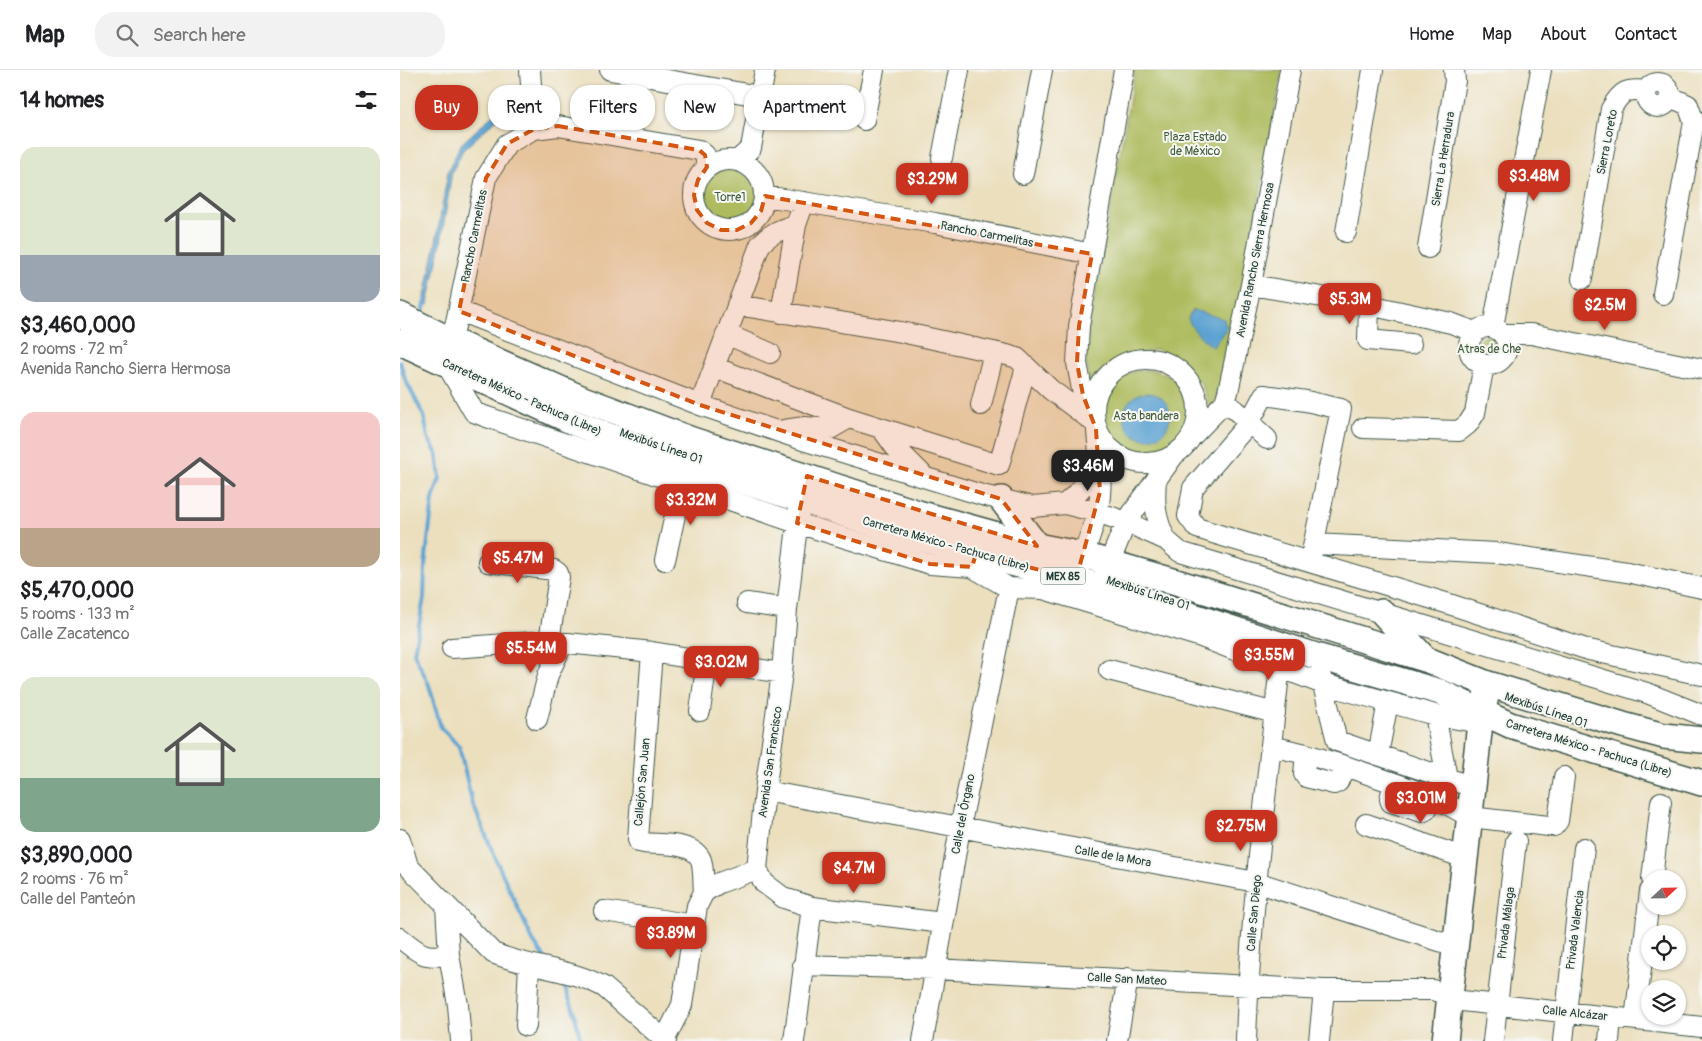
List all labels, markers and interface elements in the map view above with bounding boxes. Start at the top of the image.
search box [95,12,445,57]
text: Map [25,20,65,49]
icon: search [113,21,141,49]
text: Search here [153,23,246,47]
text: Home [1409,23,1454,46]
text: Map [1482,23,1512,46]
text: About [1540,23,1586,46]
text: Contact [1614,23,1677,46]
chip: Buy [415,85,478,130]
chip: Rent [488,85,560,130]
chip: Filters [570,85,655,130]
chip: New [665,85,734,130]
chip: Apartment [744,85,864,130]
icon: filters [352,86,380,114]
text: 14 homes [20,87,104,114]
street label: Sierra Loreto [1594,108,1621,176]
street label: Sierra La Herradura [1429,110,1458,208]
park label: Plaza Estado de México [1163,130,1227,159]
pin: $3.48M [1493,160,1575,202]
pin: $3.29M [891,162,973,205]
text: $3.48M [1509,166,1559,186]
text: $3.29M [907,169,957,189]
icon: home [155,179,245,269]
street label: Avenida Rancho Sierra Hermosa [1233,181,1278,339]
street label: Rancho Carmelitas [458,188,491,284]
park label: Torre1 [714,190,746,205]
street label: Rancho Carmelitas [939,218,1035,251]
pin: $5.3M [1315,282,1385,325]
pin: $2.5M [1570,288,1640,331]
text: $5.3M [1329,289,1371,309]
text: $2.5M [1584,295,1626,315]
text: $3,460,000 [20,312,136,339]
text: 2 rooms · 72 m² [20,339,128,359]
park label: Atras de Che [1457,342,1521,357]
street label: Carretera México - Pachuca (Libre) [440,355,604,439]
text: Avenida Rancho Sierra Hermosa [20,359,231,379]
park label: Asta bandera [1113,409,1179,424]
street label: Mexibús Línea 01 [617,425,704,468]
icon: home [155,444,245,534]
pin: $3.46M [1047,450,1129,492]
text: $3.46M [1062,456,1114,476]
pin: $3.32M [650,484,732,526]
text: $3.32M [666,490,716,510]
street label: Carretera México - Pachuca (Libre) [861,513,1031,576]
pin: $5.47M [477,542,559,584]
text: $5.47M [493,548,543,568]
road number: MEX 85 [1040,568,1086,584]
street label: Mexibús Línea 01 [1104,573,1191,614]
text: $5,470,000 [20,577,134,604]
text: 5 rooms · 133 m² [20,604,135,624]
text: Calle Zacatenco [20,624,130,644]
pin: $5.54M [490,632,572,674]
text: $5.54M [506,638,556,658]
pin: $3.55M [1228,638,1310,681]
text: $3.55M [1244,645,1294,665]
pin: $3.02M [680,646,762,688]
text: $3.02M [695,652,747,672]
street label: Mexibús Línea 01 [1502,689,1589,732]
street label: Avenida San Francisco [755,705,786,819]
icon: home [155,709,245,799]
street label: Carretera México - Pachuca (Libre) [1504,716,1674,781]
street label: Callejón San Juan [631,737,654,827]
street label: Calle del Órgano [947,772,979,856]
pin: $3.01M [1380,782,1462,824]
text: $3.01M [1396,788,1446,808]
pin: $2.75M [1200,810,1282,852]
text: $2.75M [1216,816,1266,836]
text: $3,890,000 [20,842,133,869]
street label: Calle de la Mora [1073,842,1153,871]
pin: $4.7M [819,852,889,894]
text: $4.7M [833,858,875,878]
text: 2 rooms · 76 m² [20,869,129,889]
north arrow [1641,870,1686,915]
map controls [1641,870,1686,1025]
street label: Calle San Diego [1244,874,1265,952]
street label: Privada Málaga [1495,886,1518,960]
text: Calle del Panteón [20,889,136,909]
street label: Privada Valencia [1563,889,1588,971]
pin: $3.89M [630,916,712,959]
text: $3.89M [647,923,695,943]
button: locate [1641,925,1686,970]
street label: Calle San Mateo [1087,970,1168,989]
button: layers [1641,980,1686,1025]
street label: Calle Alcázar [1541,1003,1609,1024]

